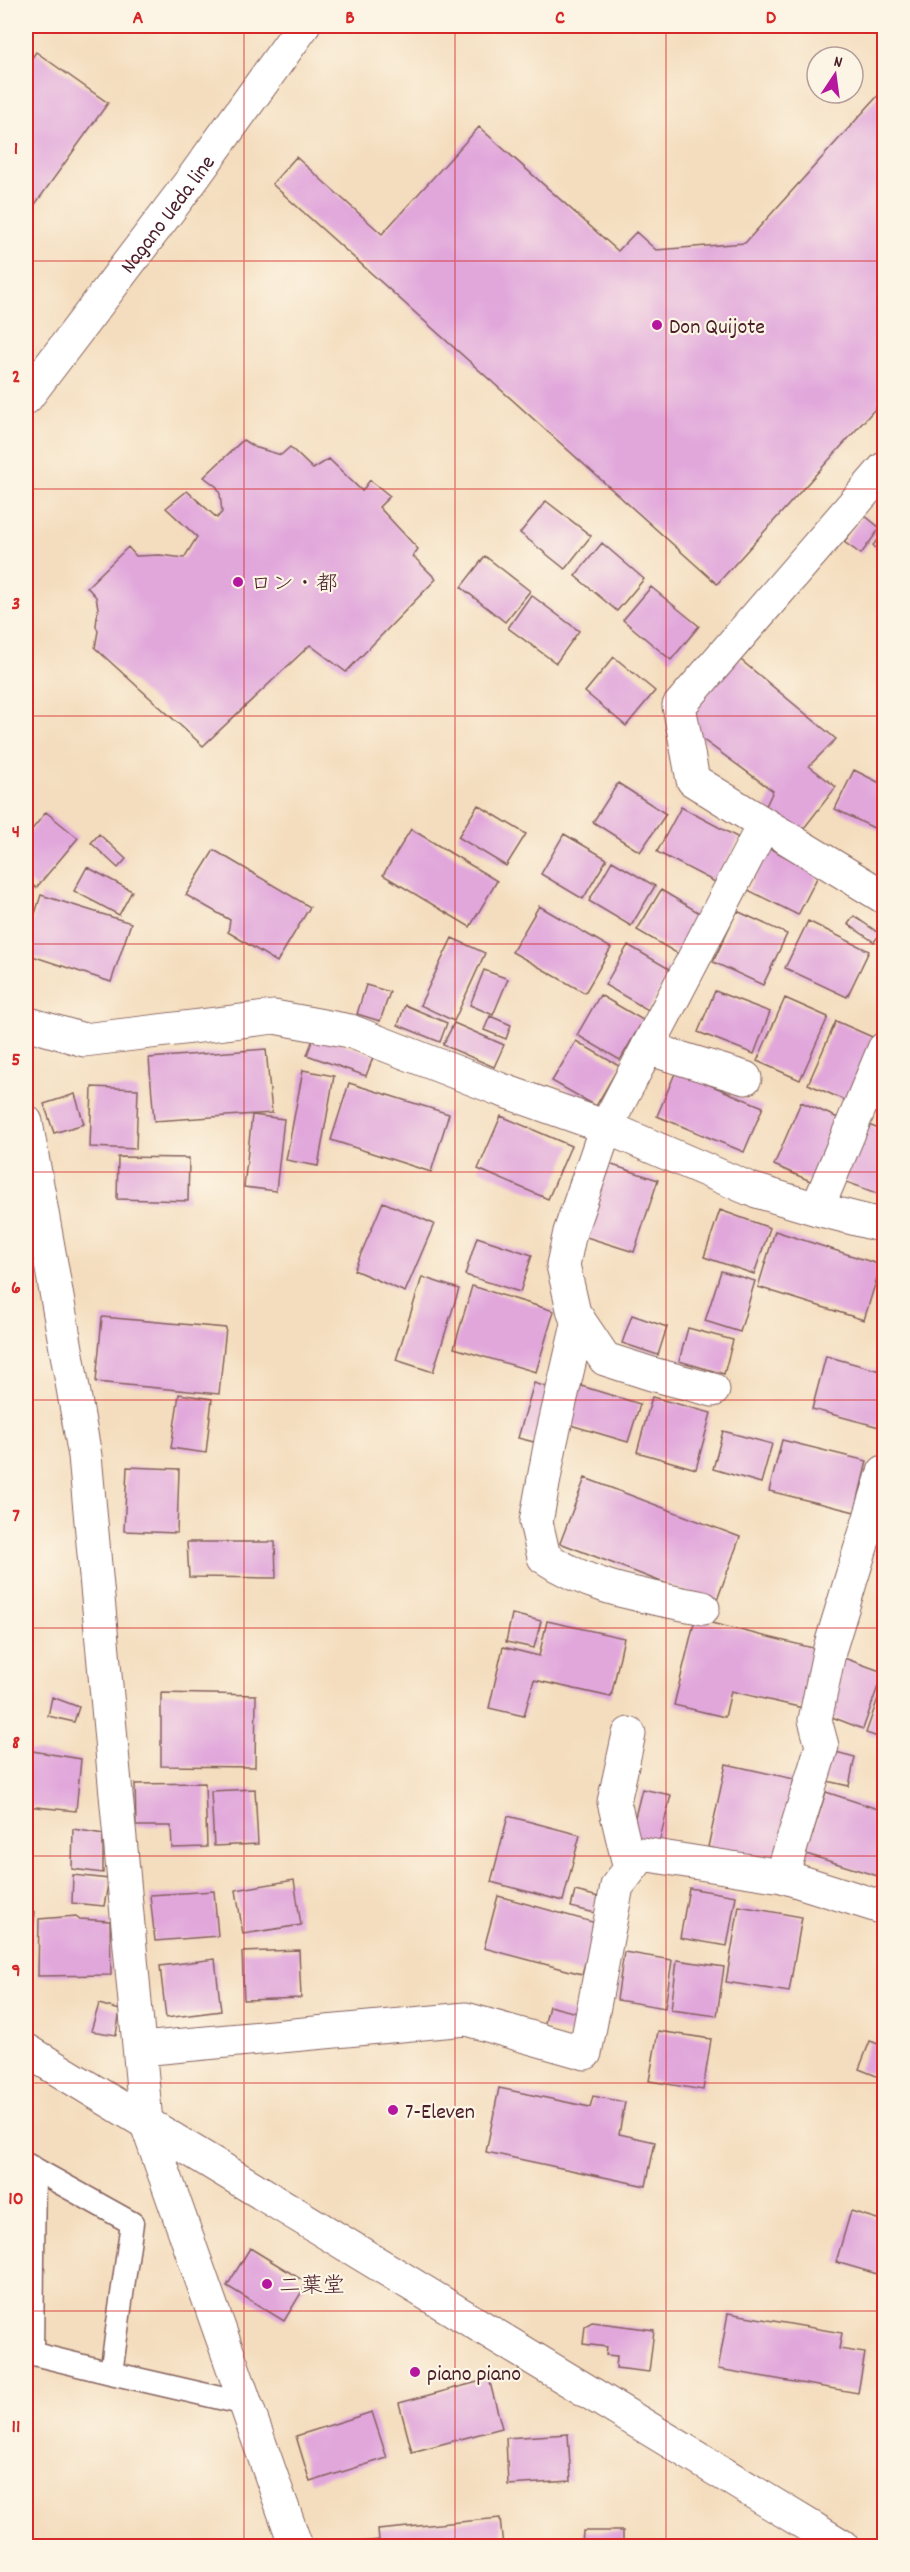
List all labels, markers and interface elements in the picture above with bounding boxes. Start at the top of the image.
text: A [133,5,144,33]
text: B [345,5,355,33]
text: C [555,5,565,33]
text: D [766,5,777,33]
north arrow [805,45,865,105]
text: N [831,51,844,75]
text: 1 [14,136,18,164]
street label: Nagano Ueda line [114,150,224,281]
place label: Don Quijote [669,313,765,344]
marker: Don Quijote [650,318,664,332]
text: 2 [12,364,20,392]
place label: ロン・都 [250,570,338,601]
marker: ロン・都 [231,575,245,589]
text: 3 [12,591,20,619]
text: 4 [12,819,20,847]
text: 5 [11,1047,21,1075]
text: 6 [11,1275,21,1303]
text: 7 [12,1503,20,1531]
text: 8 [12,1730,20,1758]
text: 9 [11,1958,21,1986]
place label: 7-Eleven [405,2098,475,2129]
marker: 7-Eleven [386,2103,400,2117]
text: 10 [8,2186,24,2214]
place label: 二葉堂 [279,2272,345,2303]
marker: 二葉堂 [260,2277,274,2291]
place label: piano piano [427,2360,521,2391]
marker: piano piano [408,2365,422,2379]
text: 11 [12,2414,20,2442]

